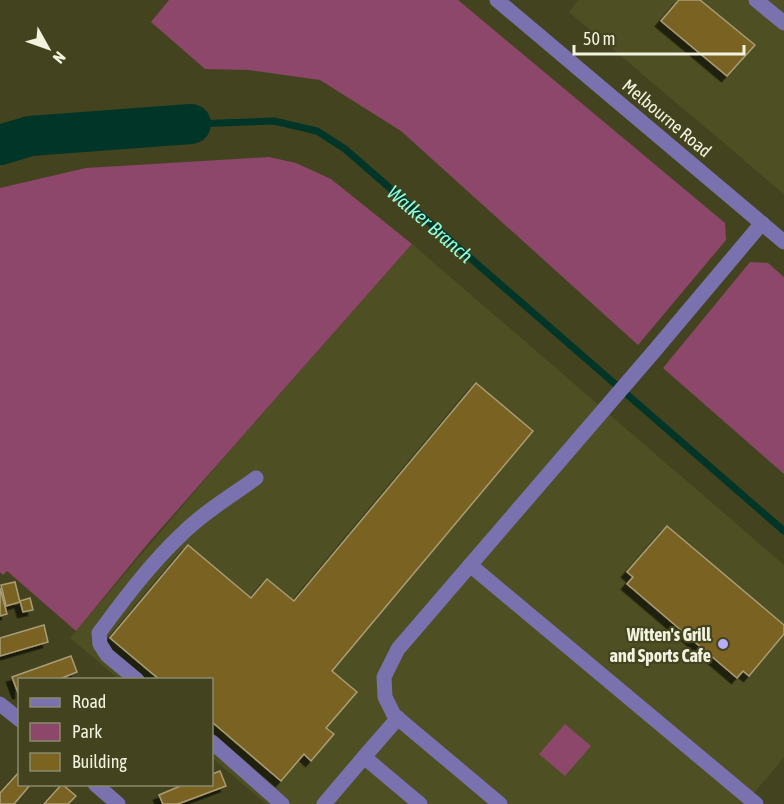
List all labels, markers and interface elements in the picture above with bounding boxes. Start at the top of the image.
north arrow [18,18,78,78]
scale bar [574,18,744,56]
text: 50 m [583,28,615,49]
text: N [50,48,69,67]
street label: Melbourne Road [618,75,716,161]
water label: Walker Branch [383,180,478,267]
place label: Witten's Grill and Sports Cafe [610,624,711,666]
marker: Witten's Grill and Sports Cafe [716,637,730,651]
legend [18,678,213,786]
text: Road [72,691,106,712]
text: Park [72,721,102,742]
text: Building [72,751,127,772]

